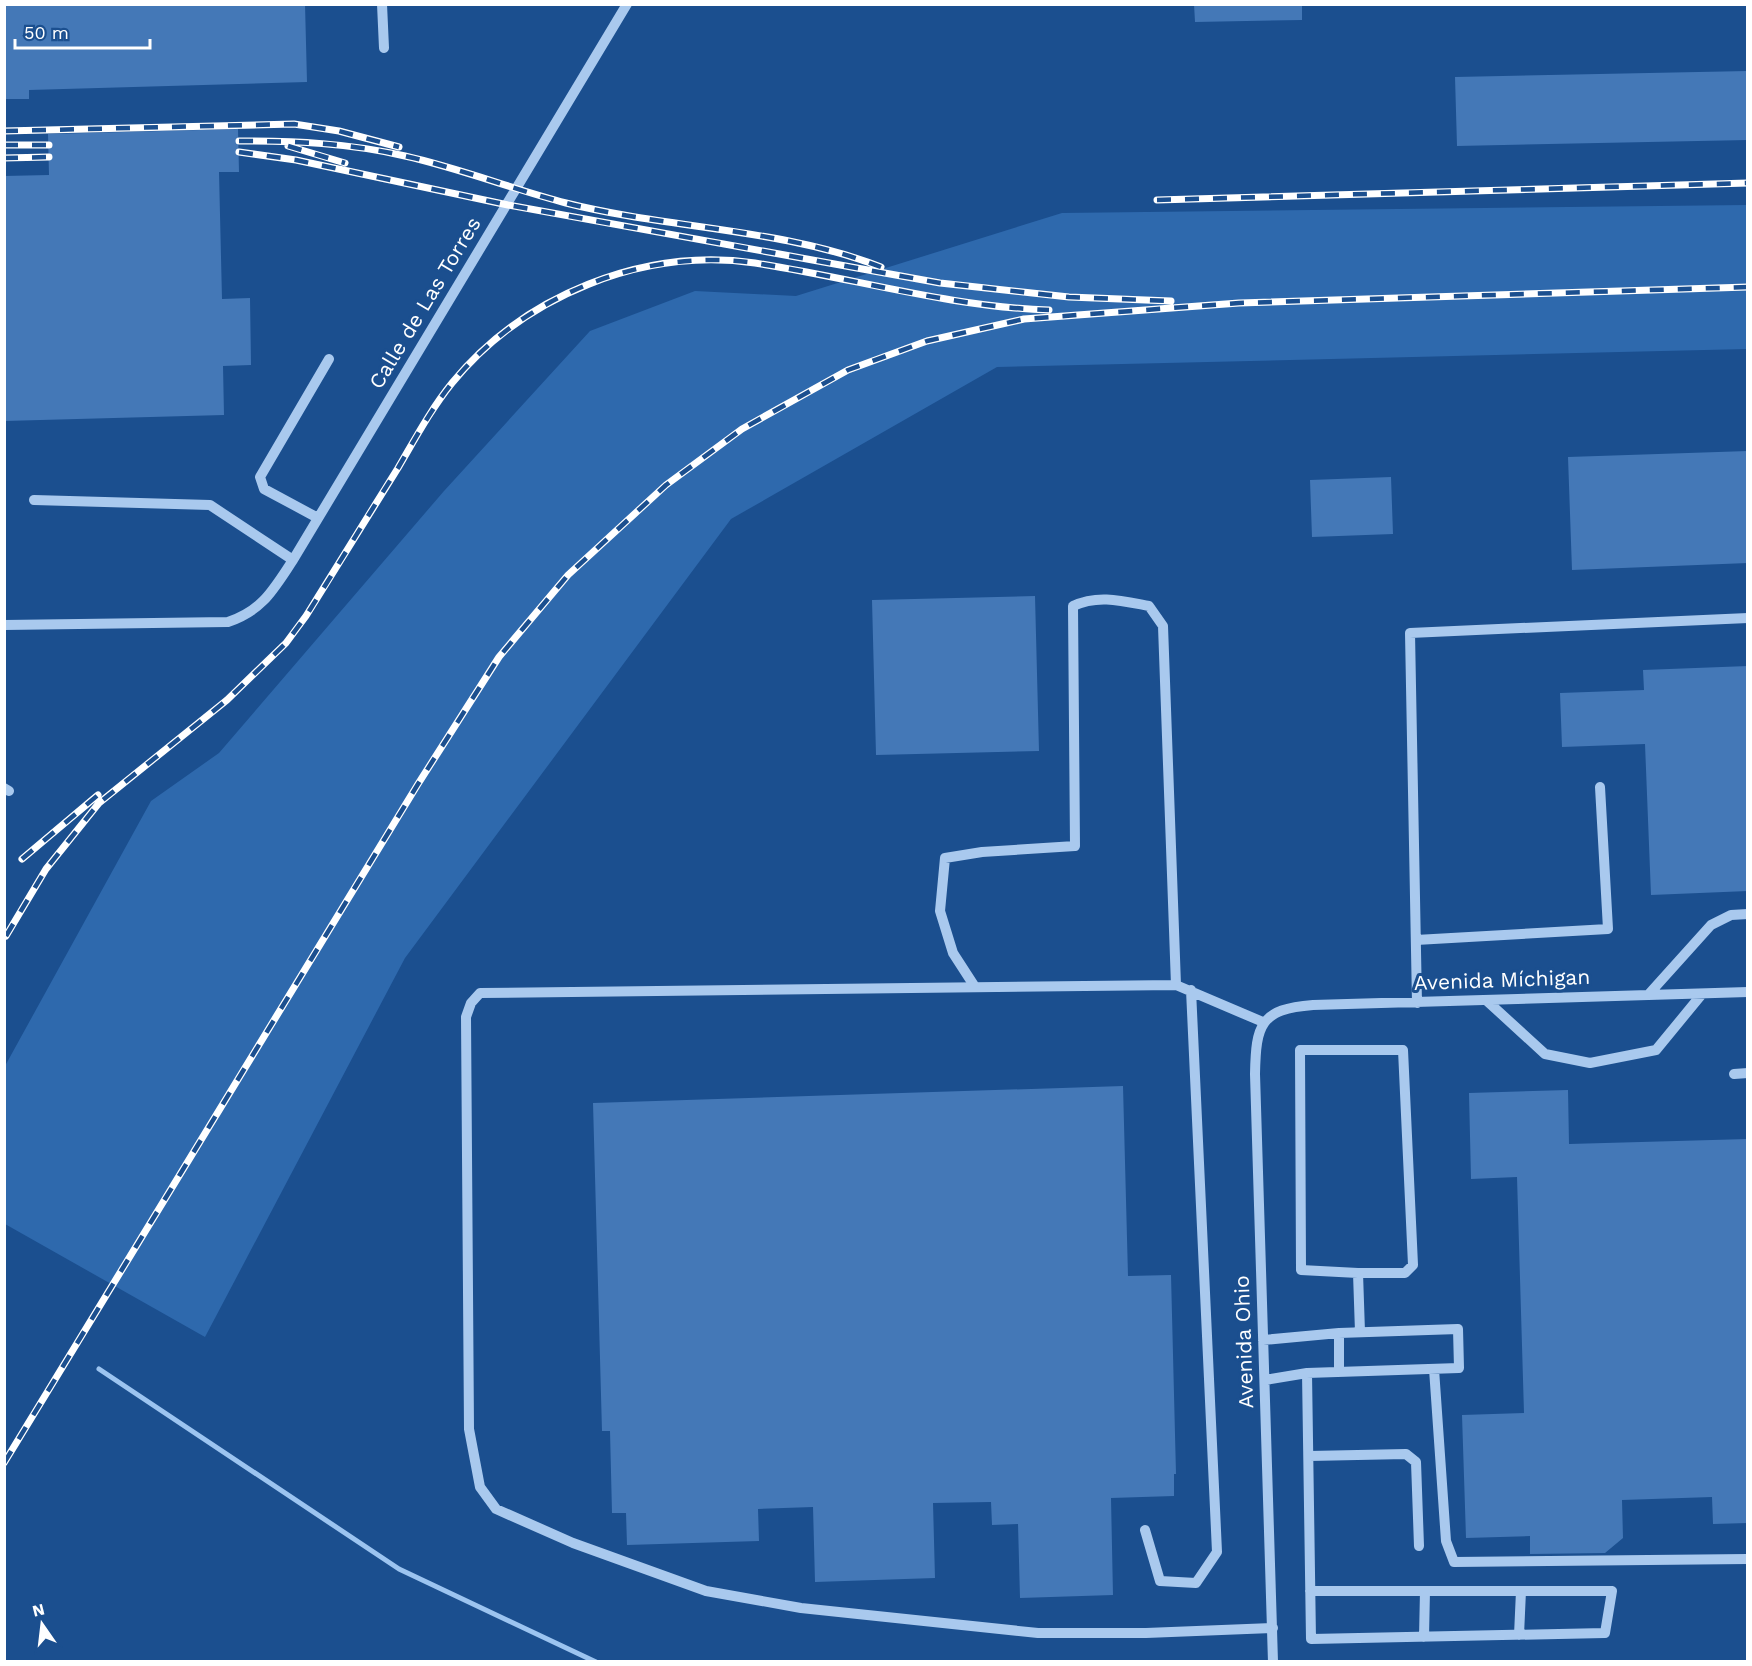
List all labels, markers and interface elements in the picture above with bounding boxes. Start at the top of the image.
scale bar [15,12,150,50]
text: 50 m [24,22,69,43]
street label: Calle de Las Torres [363,212,486,393]
street label: Avenida Míchigan [1413,964,1591,995]
street label: Avenida Ohio [1229,1275,1258,1409]
north arrow [12,1594,72,1654]
text: N [30,1599,47,1621]

